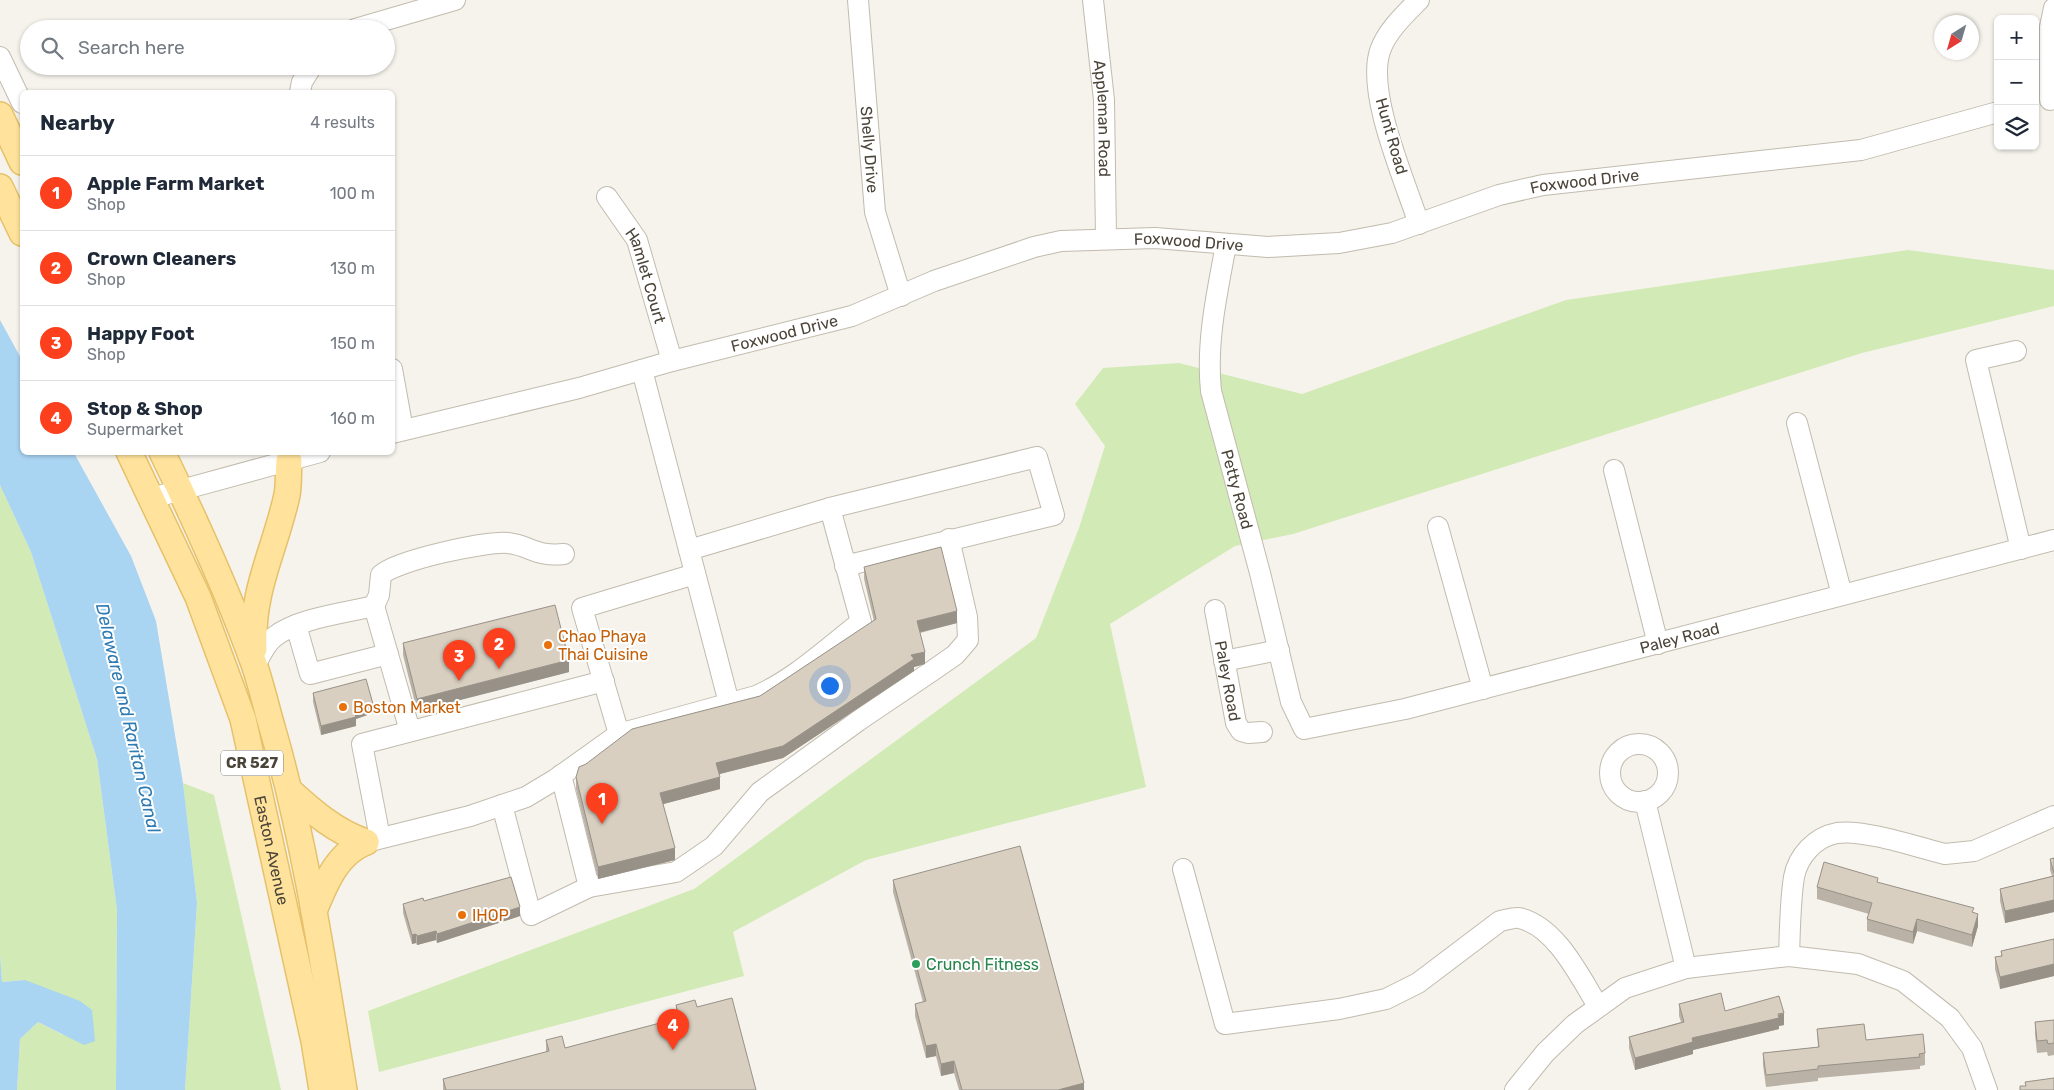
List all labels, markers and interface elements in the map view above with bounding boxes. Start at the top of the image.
north arrow [1934,15,1979,60]
map controls [1994,15,2039,150]
button: + [1994,15,2039,60]
search box [20,20,395,75]
icon: search [38,34,66,62]
text: Search here [78,36,185,59]
street label: Appleman Road [1090,59,1114,177]
button: − [1994,60,2039,105]
street label: Hunt Road [1372,96,1412,177]
street label: Shelly Drive [857,105,882,194]
button: layers [1994,105,2039,150]
text: Nearby [40,110,115,135]
text: 4 results [310,113,375,132]
street label: Foxwood Drive [1528,165,1640,198]
text: Apple Farm Market [87,172,264,195]
text: 1 [52,184,60,203]
text: 100 m [330,184,375,203]
text: Shop [87,195,125,214]
street label: Hamlet Court [621,224,670,326]
street label: Foxwood Drive [1134,229,1244,255]
text: Crown Cleaners [87,247,236,270]
text: 2 [51,259,61,278]
text: 130 m [330,259,375,278]
text: Shop [87,270,125,289]
street label: Foxwood Drive [729,311,840,356]
text: Happy Foot [87,322,194,345]
text: 3 [51,334,61,353]
text: 150 m [330,334,375,353]
text: Shop [87,345,125,364]
text: Stop & Shop [87,397,203,420]
text: 4 [51,409,61,428]
text: 160 m [330,409,375,428]
text: Supermarket [87,420,183,439]
street label: Petty Road [1217,447,1257,531]
water label: Delaware and Raritan Canal [91,601,165,836]
street label: Paley Road [1638,619,1722,658]
place label: Chao Phaya Thai Cuisine [558,627,648,664]
pin: 2 [483,628,515,669]
marker: Chao Phaya Thai Cuisine [542,639,554,651]
street label: Paley Road [1211,639,1244,723]
pin: 3 [443,640,475,681]
your location [817,673,843,699]
place label: Boston Market [353,698,461,717]
marker: Boston Market [337,701,349,713]
road number: CR 527 [221,750,283,776]
pin: 1 [586,783,618,824]
street label: Easton Avenue [250,794,293,907]
place label: IHOP [472,906,509,925]
marker: IHOP [456,909,468,921]
place label: Crunch Fitness [926,955,1039,974]
marker: Crunch Fitness [910,958,922,970]
pin: 4 [657,1009,689,1050]

